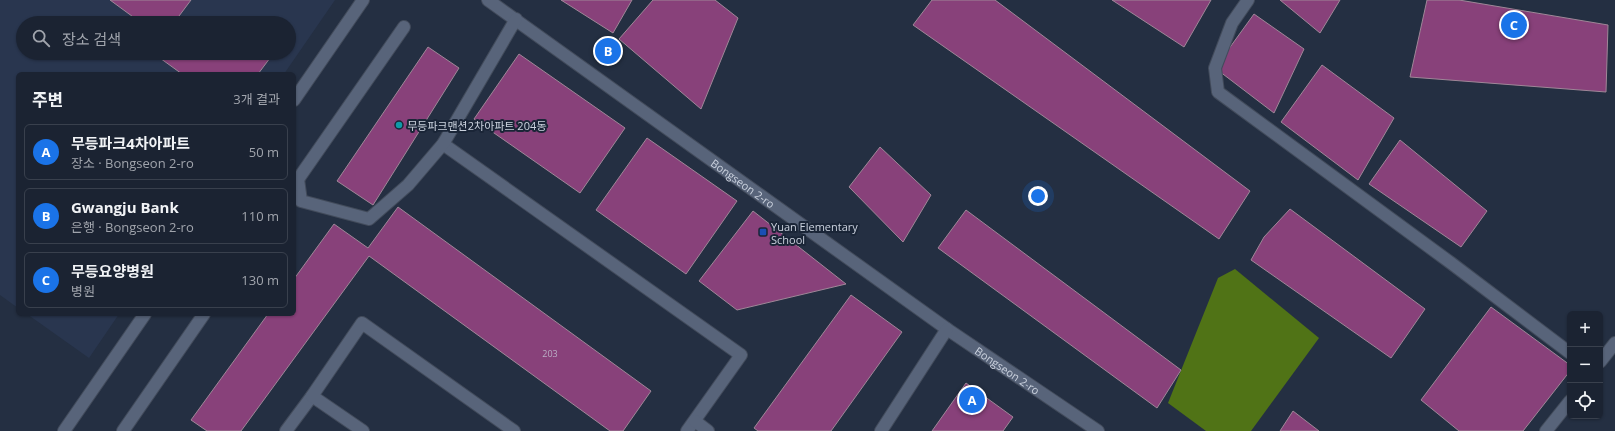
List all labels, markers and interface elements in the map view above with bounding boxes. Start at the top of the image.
pin: C [1501,10,1527,40]
search box [16,16,296,60]
icon: search [30,27,52,49]
text: 장소 검색 [62,29,121,49]
pin: B [595,36,621,66]
text: 주변 [32,88,63,111]
text: 3개 결과 [233,90,280,108]
place label: 무등파크맨션2차아파트 204동 [407,118,546,133]
marker: 무등파크맨션2차아파트 204동 [394,120,404,130]
text: 무등파크4차아파트 [71,133,190,153]
text: A [42,143,50,161]
text: 50 m [249,143,279,161]
text: 장소 · Bongseon 2-ro [71,154,194,172]
street label: Bongseon 2-ro [708,155,778,211]
your location [1028,186,1048,206]
text: Gwangju Bank [71,197,179,217]
text: B [42,207,50,225]
text: 110 m [241,207,279,225]
text: 은행 · Bongseon 2-ro [71,218,194,236]
place label: Yuan Elementary School [771,219,858,247]
marker: Yuan Elementary School [758,227,768,237]
text: 무등요양병원 [71,261,154,281]
text: C [42,271,50,289]
text: 130 m [241,271,279,289]
text: 병원 [71,282,95,300]
map controls [1567,311,1603,419]
button: + [1567,311,1603,347]
street label: Bongseon 2-ro [972,343,1043,397]
house number: 203 [542,347,558,360]
button: − [1567,347,1603,383]
button: locate [1567,383,1603,419]
pin: A [959,385,985,415]

